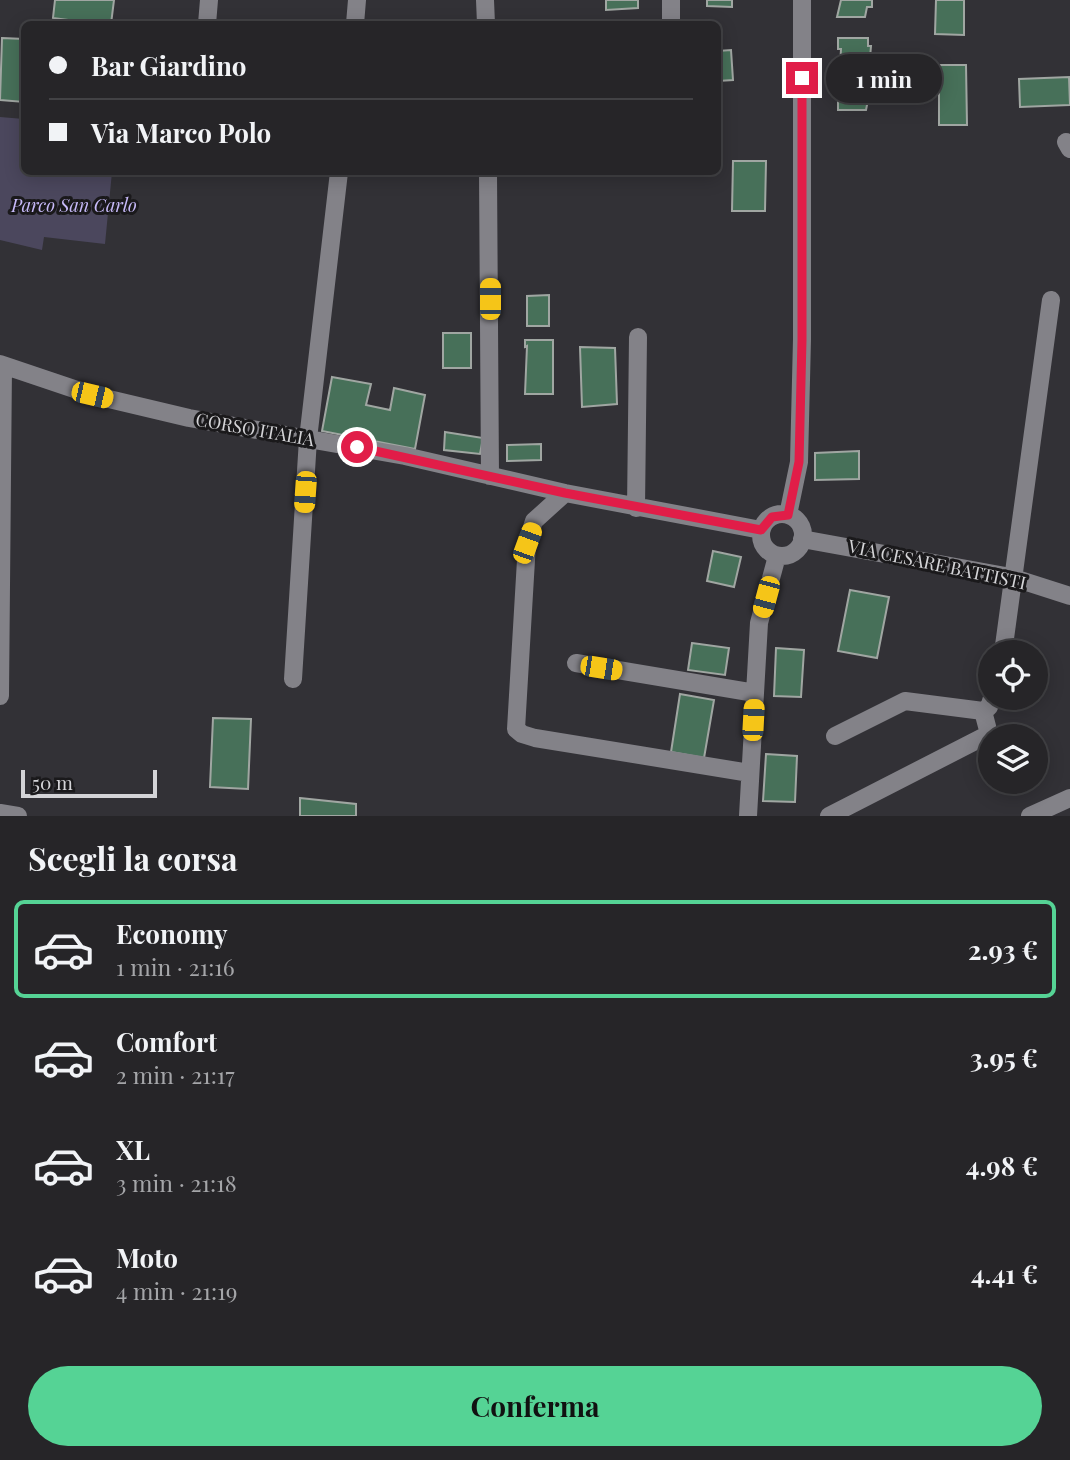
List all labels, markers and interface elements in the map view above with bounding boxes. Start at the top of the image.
text: Bar Giardino [91,48,247,83]
callout: 1 min [826,54,942,102]
route end [786,62,818,94]
text: 1 min [856,63,912,94]
text: Via Marco Polo [91,115,271,150]
park label: Parco San Carlo [10,193,137,217]
car [480,278,501,320]
car [70,380,115,410]
street label: CORSO ITALIA [194,407,317,451]
route start [341,431,373,463]
car [294,470,317,514]
car [510,520,545,566]
street label: VIA CESARE BATTISTI [845,533,1028,595]
car [751,574,782,620]
map controls [978,640,1048,794]
button: locate [978,640,1048,710]
car [579,654,624,682]
car [742,698,765,742]
button: layers [978,724,1048,794]
scale bar [21,767,158,799]
text: 50 m [32,769,73,795]
text: Scegli la corsa [28,836,238,879]
text: Economy [116,916,227,951]
icon: car [32,918,95,981]
text: 2.93 € [968,932,1038,967]
text: 1 min · 21:16 [116,951,235,982]
text: Comfort [116,1024,217,1059]
icon: car [32,1026,95,1089]
text: 3.95 € [970,1040,1038,1075]
text: 2 min · 21:17 [116,1059,235,1090]
text: XL [116,1132,150,1167]
icon: car [32,1134,95,1197]
text: 4.98 € [966,1148,1038,1183]
text: 3 min · 21:18 [116,1167,237,1198]
text: Moto [116,1240,178,1275]
icon: car [32,1242,95,1305]
text: 4.41 € [971,1256,1038,1291]
text: 4 min · 21:19 [116,1275,237,1306]
button: Conferma [28,1366,1042,1446]

